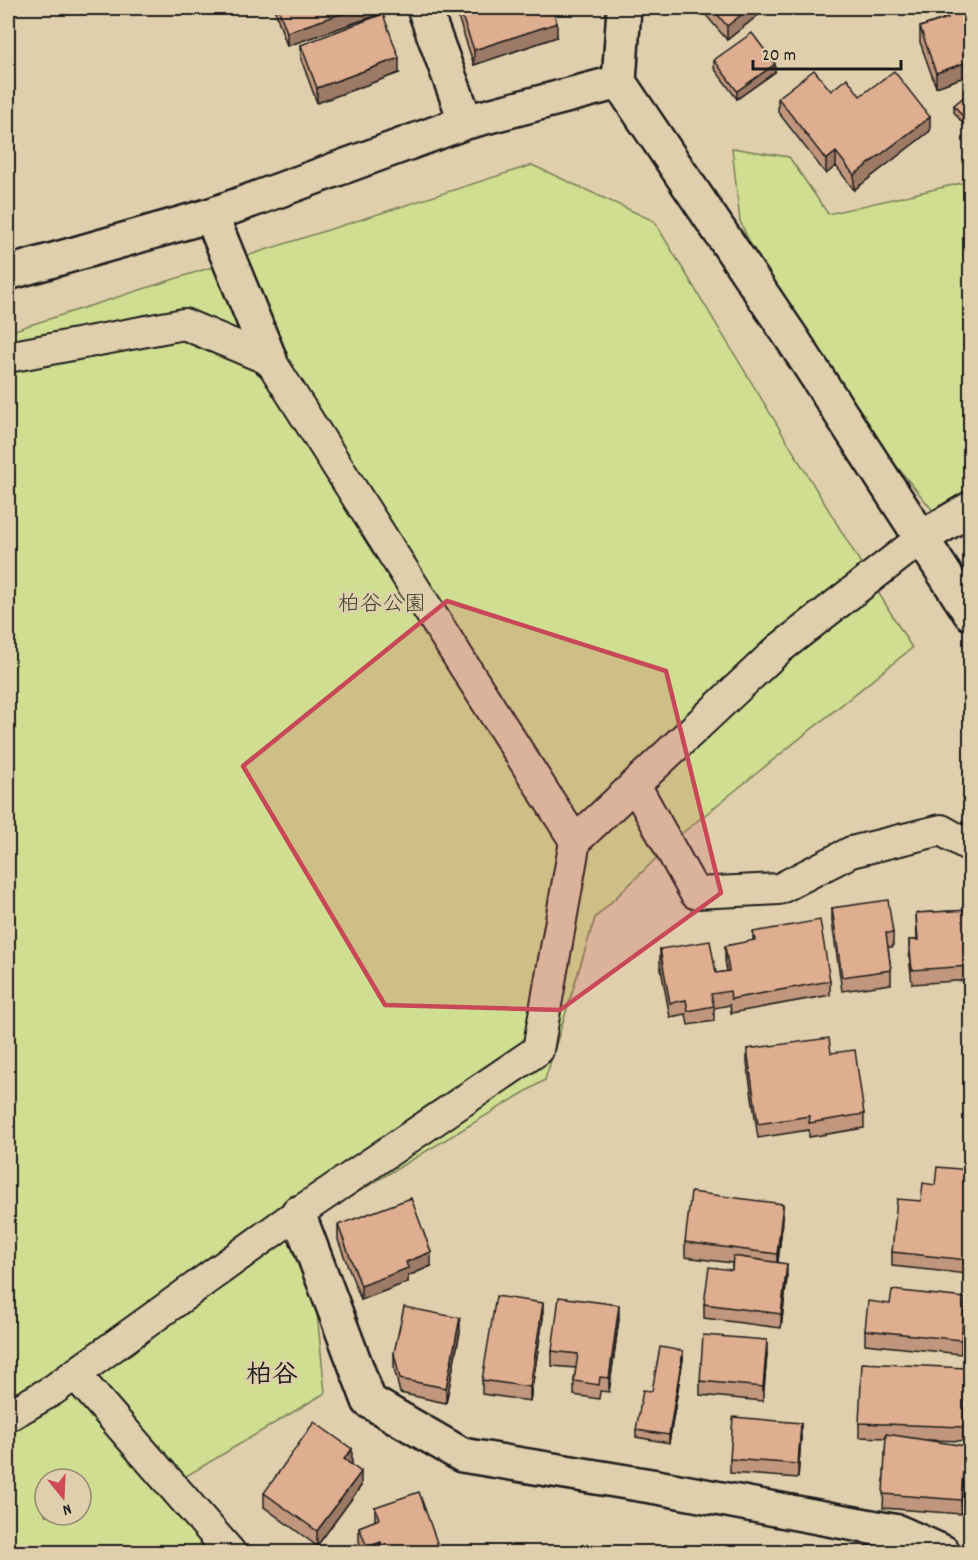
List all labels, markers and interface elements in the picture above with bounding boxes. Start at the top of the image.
scale bar [753,33,902,71]
text: 20 m [762,44,796,69]
park label: 柏谷公園 [338,590,426,621]
district label: 柏谷 [246,1358,298,1395]
north arrow [33,1467,93,1527]
text: N [59,1497,74,1521]

